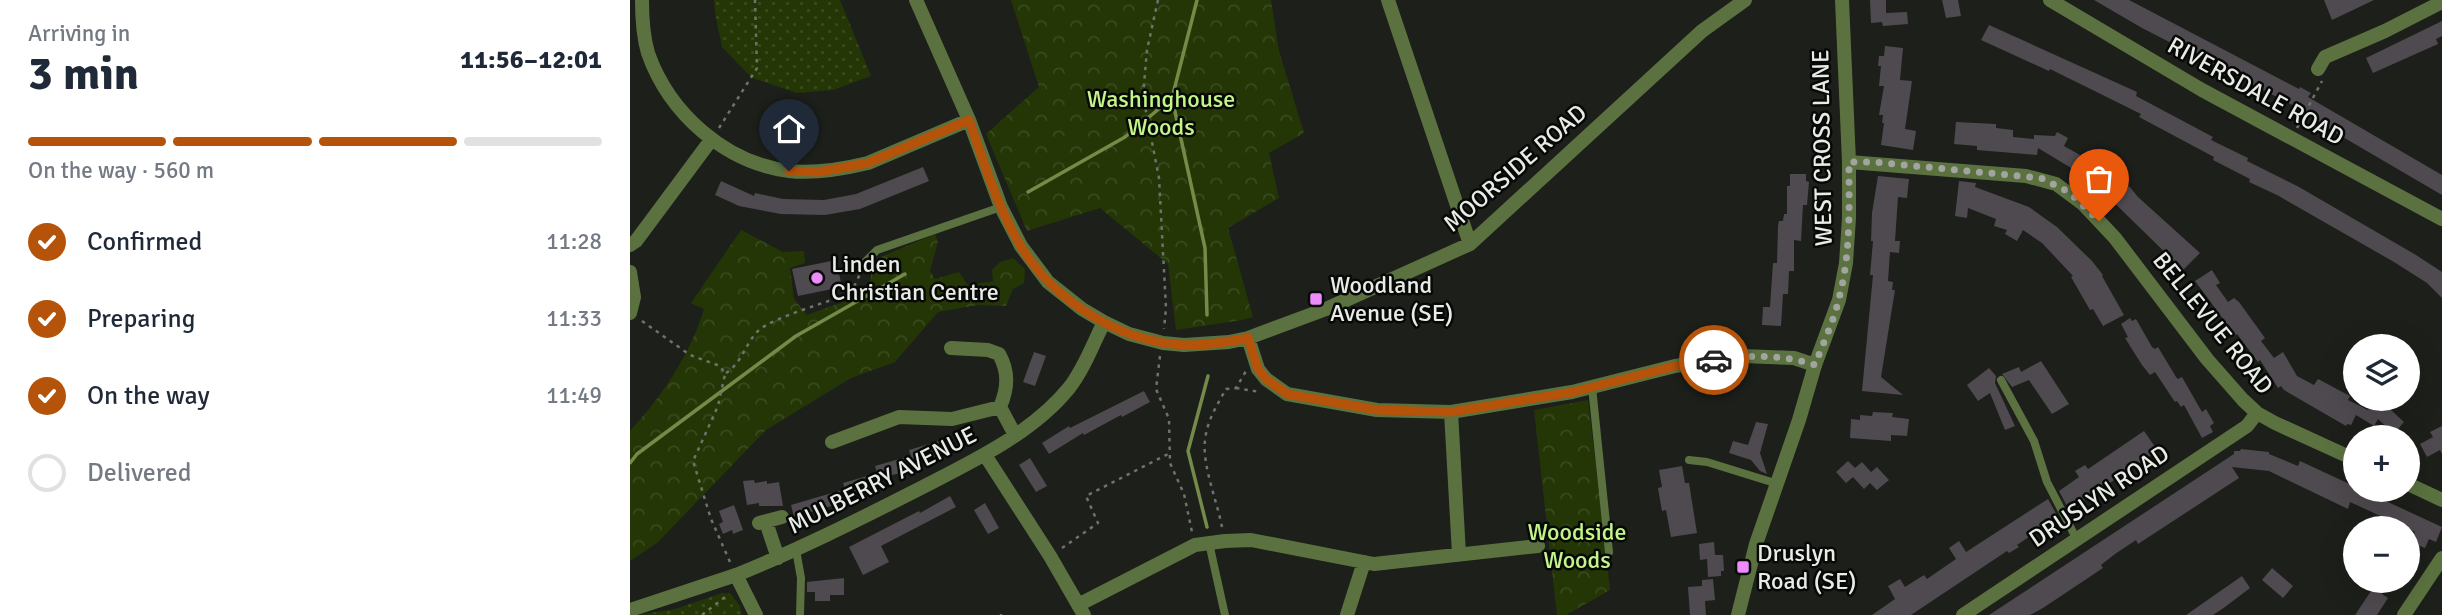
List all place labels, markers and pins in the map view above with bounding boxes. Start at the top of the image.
pin [759,99,819,171]
pin [2069,149,2129,221]
place label: Linden Christian Centre [831,249,999,307]
marker: Linden Christian Centre [809,270,825,286]
place label: Woodland Avenue (SE) [1330,270,1453,328]
marker: Woodland Avenue (SE) [1308,291,1324,307]
place label: Druslyn Road (SE) [1757,538,1856,596]
marker: Druslyn Road (SE) [1735,559,1751,575]

